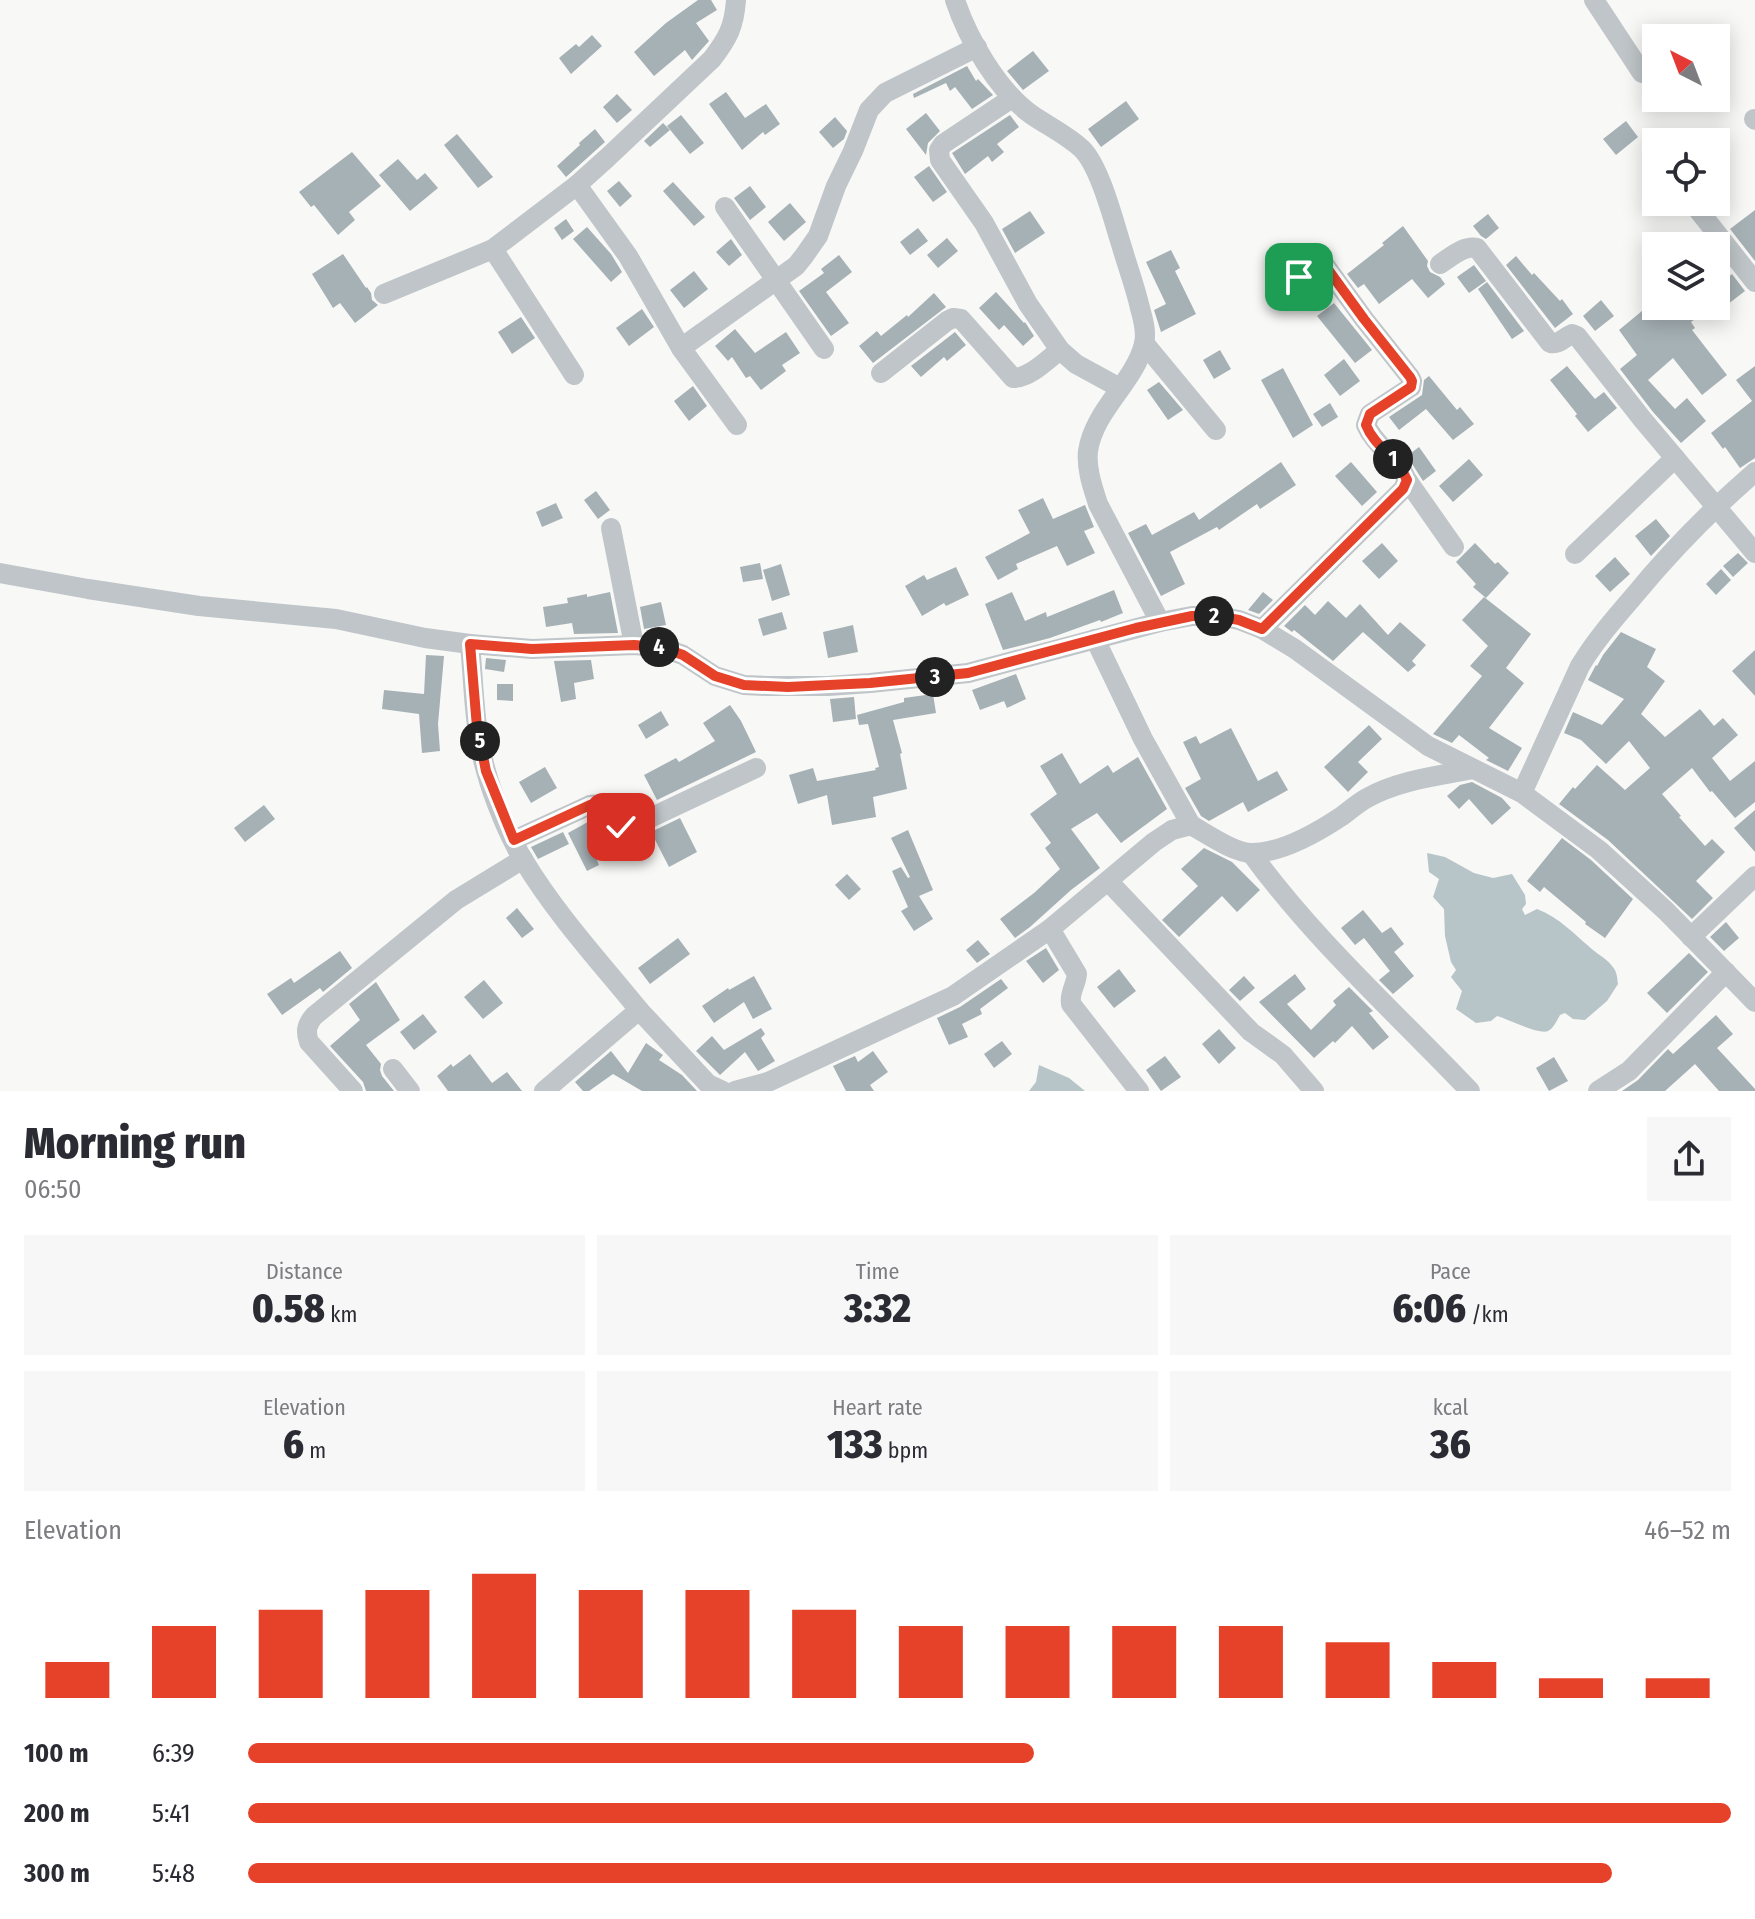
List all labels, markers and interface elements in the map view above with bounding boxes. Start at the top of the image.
north arrow [1642,24,1730,112]
map controls [1642,24,1730,320]
button: locate [1642,128,1730,216]
button: layers [1642,232,1730,320]
pin [1265,243,1333,311]
icon: arrive [1277,255,1321,299]
pin: 1 [1373,439,1413,479]
text: 1 [1388,445,1398,472]
pin: 2 [1194,596,1234,636]
text: 2 [1209,602,1219,629]
pin: 4 [639,627,679,667]
text: 4 [653,633,665,660]
pin: 3 [915,657,955,697]
text: 3 [930,663,940,690]
pin: 5 [460,721,500,761]
text: 5 [475,727,485,754]
pin [587,793,655,861]
icon: check [599,805,643,849]
text: Morning run [24,1117,246,1170]
button: share [1647,1117,1731,1201]
text: 06:50 [24,1174,82,1205]
text: Distance [266,1258,343,1285]
text: Time [856,1258,899,1285]
text: Pace [1430,1258,1471,1285]
text: 0.58 [252,1285,325,1333]
text: 3:32 [844,1285,911,1333]
text: 6:06 [1392,1285,1466,1333]
text: km [325,1301,357,1328]
text: /km [1466,1301,1509,1328]
text: Elevation [263,1394,346,1421]
text: Heart rate [832,1394,923,1421]
text: kcal [1433,1394,1468,1421]
text: 6 [283,1421,304,1469]
text: 133 [827,1421,883,1469]
text: 36 [1430,1421,1471,1469]
text: m [304,1437,326,1464]
text: bpm [883,1437,928,1464]
text: Elevation [24,1515,122,1546]
text: 46–52 m [1644,1515,1731,1546]
text: 100 m [24,1738,89,1769]
text: 6:39 [152,1738,195,1769]
text: 200 m [24,1798,90,1829]
text: 5:41 [152,1798,191,1829]
text: 300 m [24,1858,90,1889]
text: 5:48 [152,1858,195,1889]

